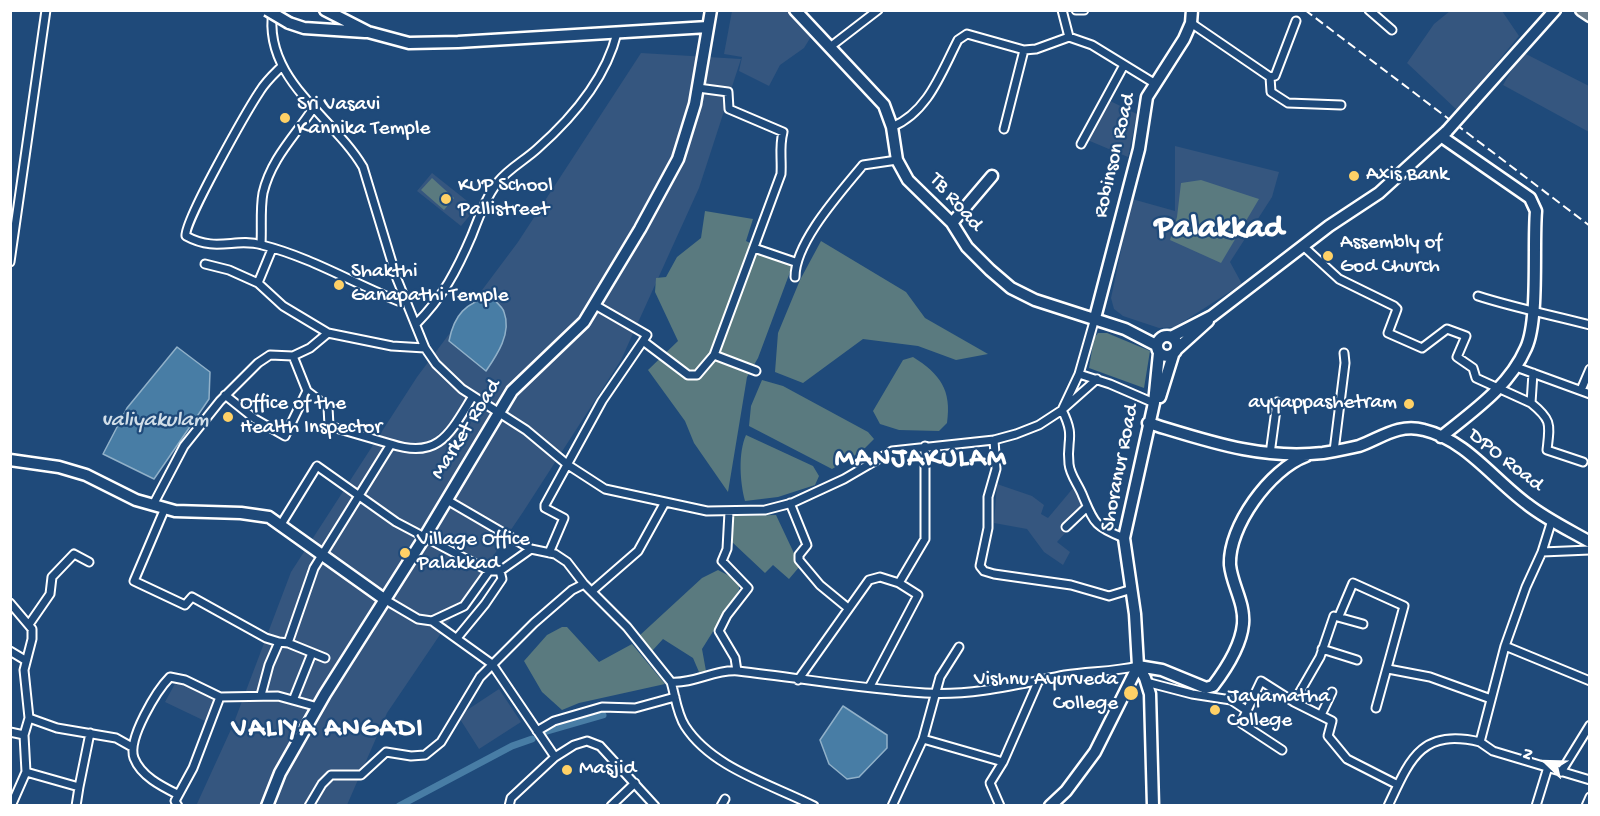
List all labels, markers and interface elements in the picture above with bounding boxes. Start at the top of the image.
street label: Robinson Road [1089,91,1143,221]
place label: Sri Vasavi Kannika Temple [297,93,430,143]
marker: Sri Vasavi Kannika Temple [278,111,292,125]
place label: Axis Bank [1366,163,1448,189]
street label: TB Road [923,168,987,238]
marker: Axis Bank [1347,169,1361,183]
place label: KUP School Pallistreet [458,174,553,224]
marker: KUP School Pallistreet [439,192,453,206]
district label: Palakkad [1154,210,1284,250]
place label: Assembly of God Church [1340,231,1442,281]
marker: Assembly of God Church [1321,249,1335,263]
place label: Shakthi Ganapathi Temple [351,260,509,310]
marker: Shakthi Ganapathi Temple [332,278,346,292]
street label: Market Road [426,375,508,485]
place label: ayyappashetram [1248,391,1397,417]
place label: Office of the Health Inspector [240,392,382,442]
marker: ayyappashetram [1402,397,1416,411]
street label: Shoranur Road [1096,402,1146,534]
water label: valiyakulam [101,409,209,435]
marker: Office of the Health Inspector [221,410,235,424]
street label: DPO Road [1462,424,1548,498]
district label: MANJAKULAM [835,445,1007,477]
place label: Village Office Palakkad [417,528,530,578]
marker: Village Office Palakkad [398,546,412,560]
place label: Vishnu Ayurveda College [974,668,1118,718]
marker: Vishnu Ayurveda College [1122,684,1140,702]
place label: Jayamatha College [1227,685,1330,735]
marker: Jayamatha College [1208,703,1222,717]
district label: VALIYA ANGADI [232,715,424,747]
north arrow [1516,732,1576,792]
text: N [1518,746,1540,763]
place label: Masjid [579,757,636,783]
marker: Masjid [560,763,574,777]

